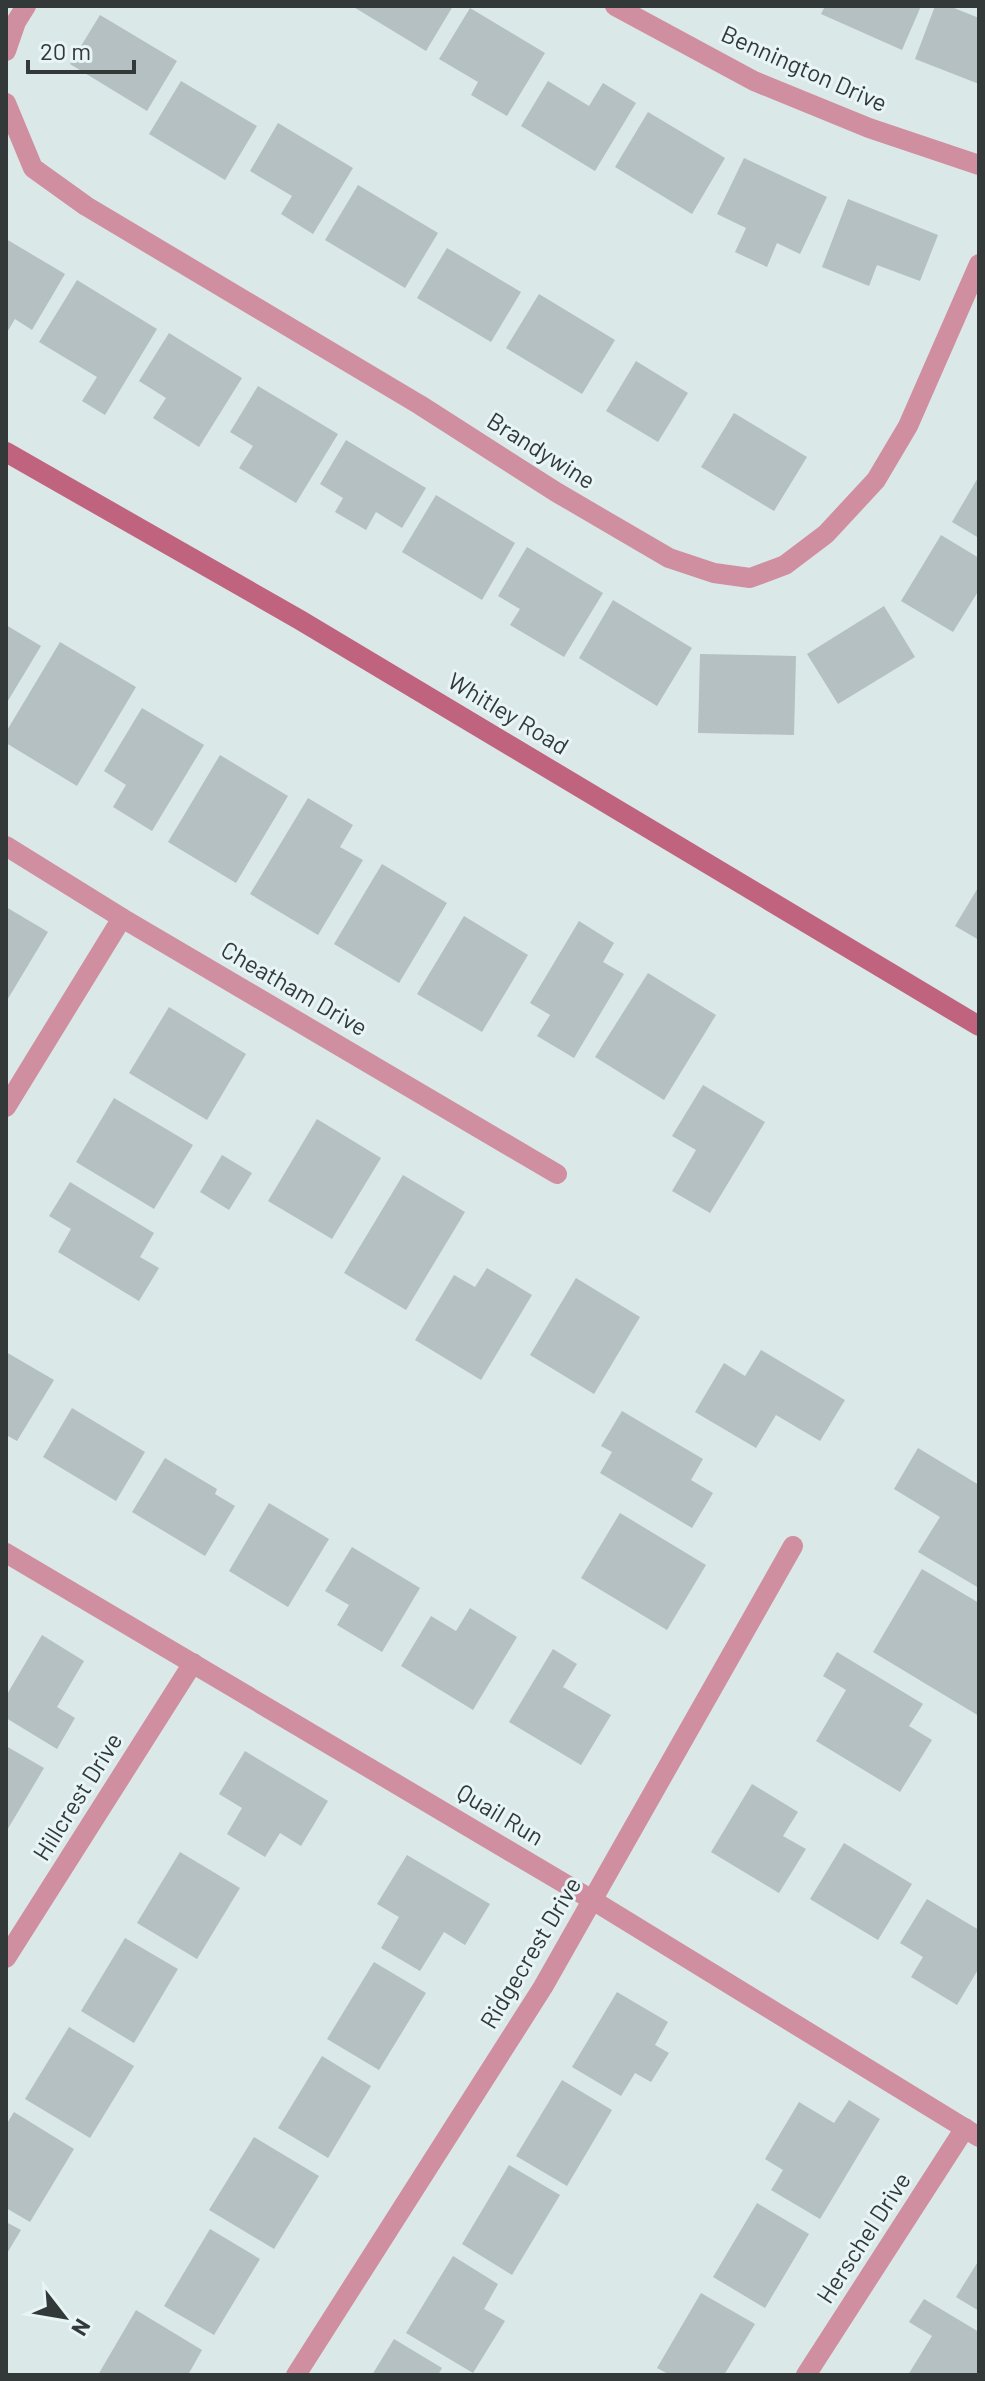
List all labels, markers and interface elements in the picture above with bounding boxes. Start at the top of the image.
street label: Bennington Drive [717,18,892,117]
scale bar [28,24,134,74]
text: 20 m [40,36,91,65]
street label: Brandywine [482,405,601,494]
street label: Whitley Road [443,665,574,760]
street label: Cheatham Drive [216,934,373,1041]
street label: Hillcrest Drive [26,1727,127,1865]
street label: Quail Run [452,1777,549,1851]
street label: Ridgecrest Drive [473,1871,586,2033]
street label: Herschel Drive [810,2166,916,2308]
north arrow [24,2277,104,2357]
text: N [67,2315,97,2341]

